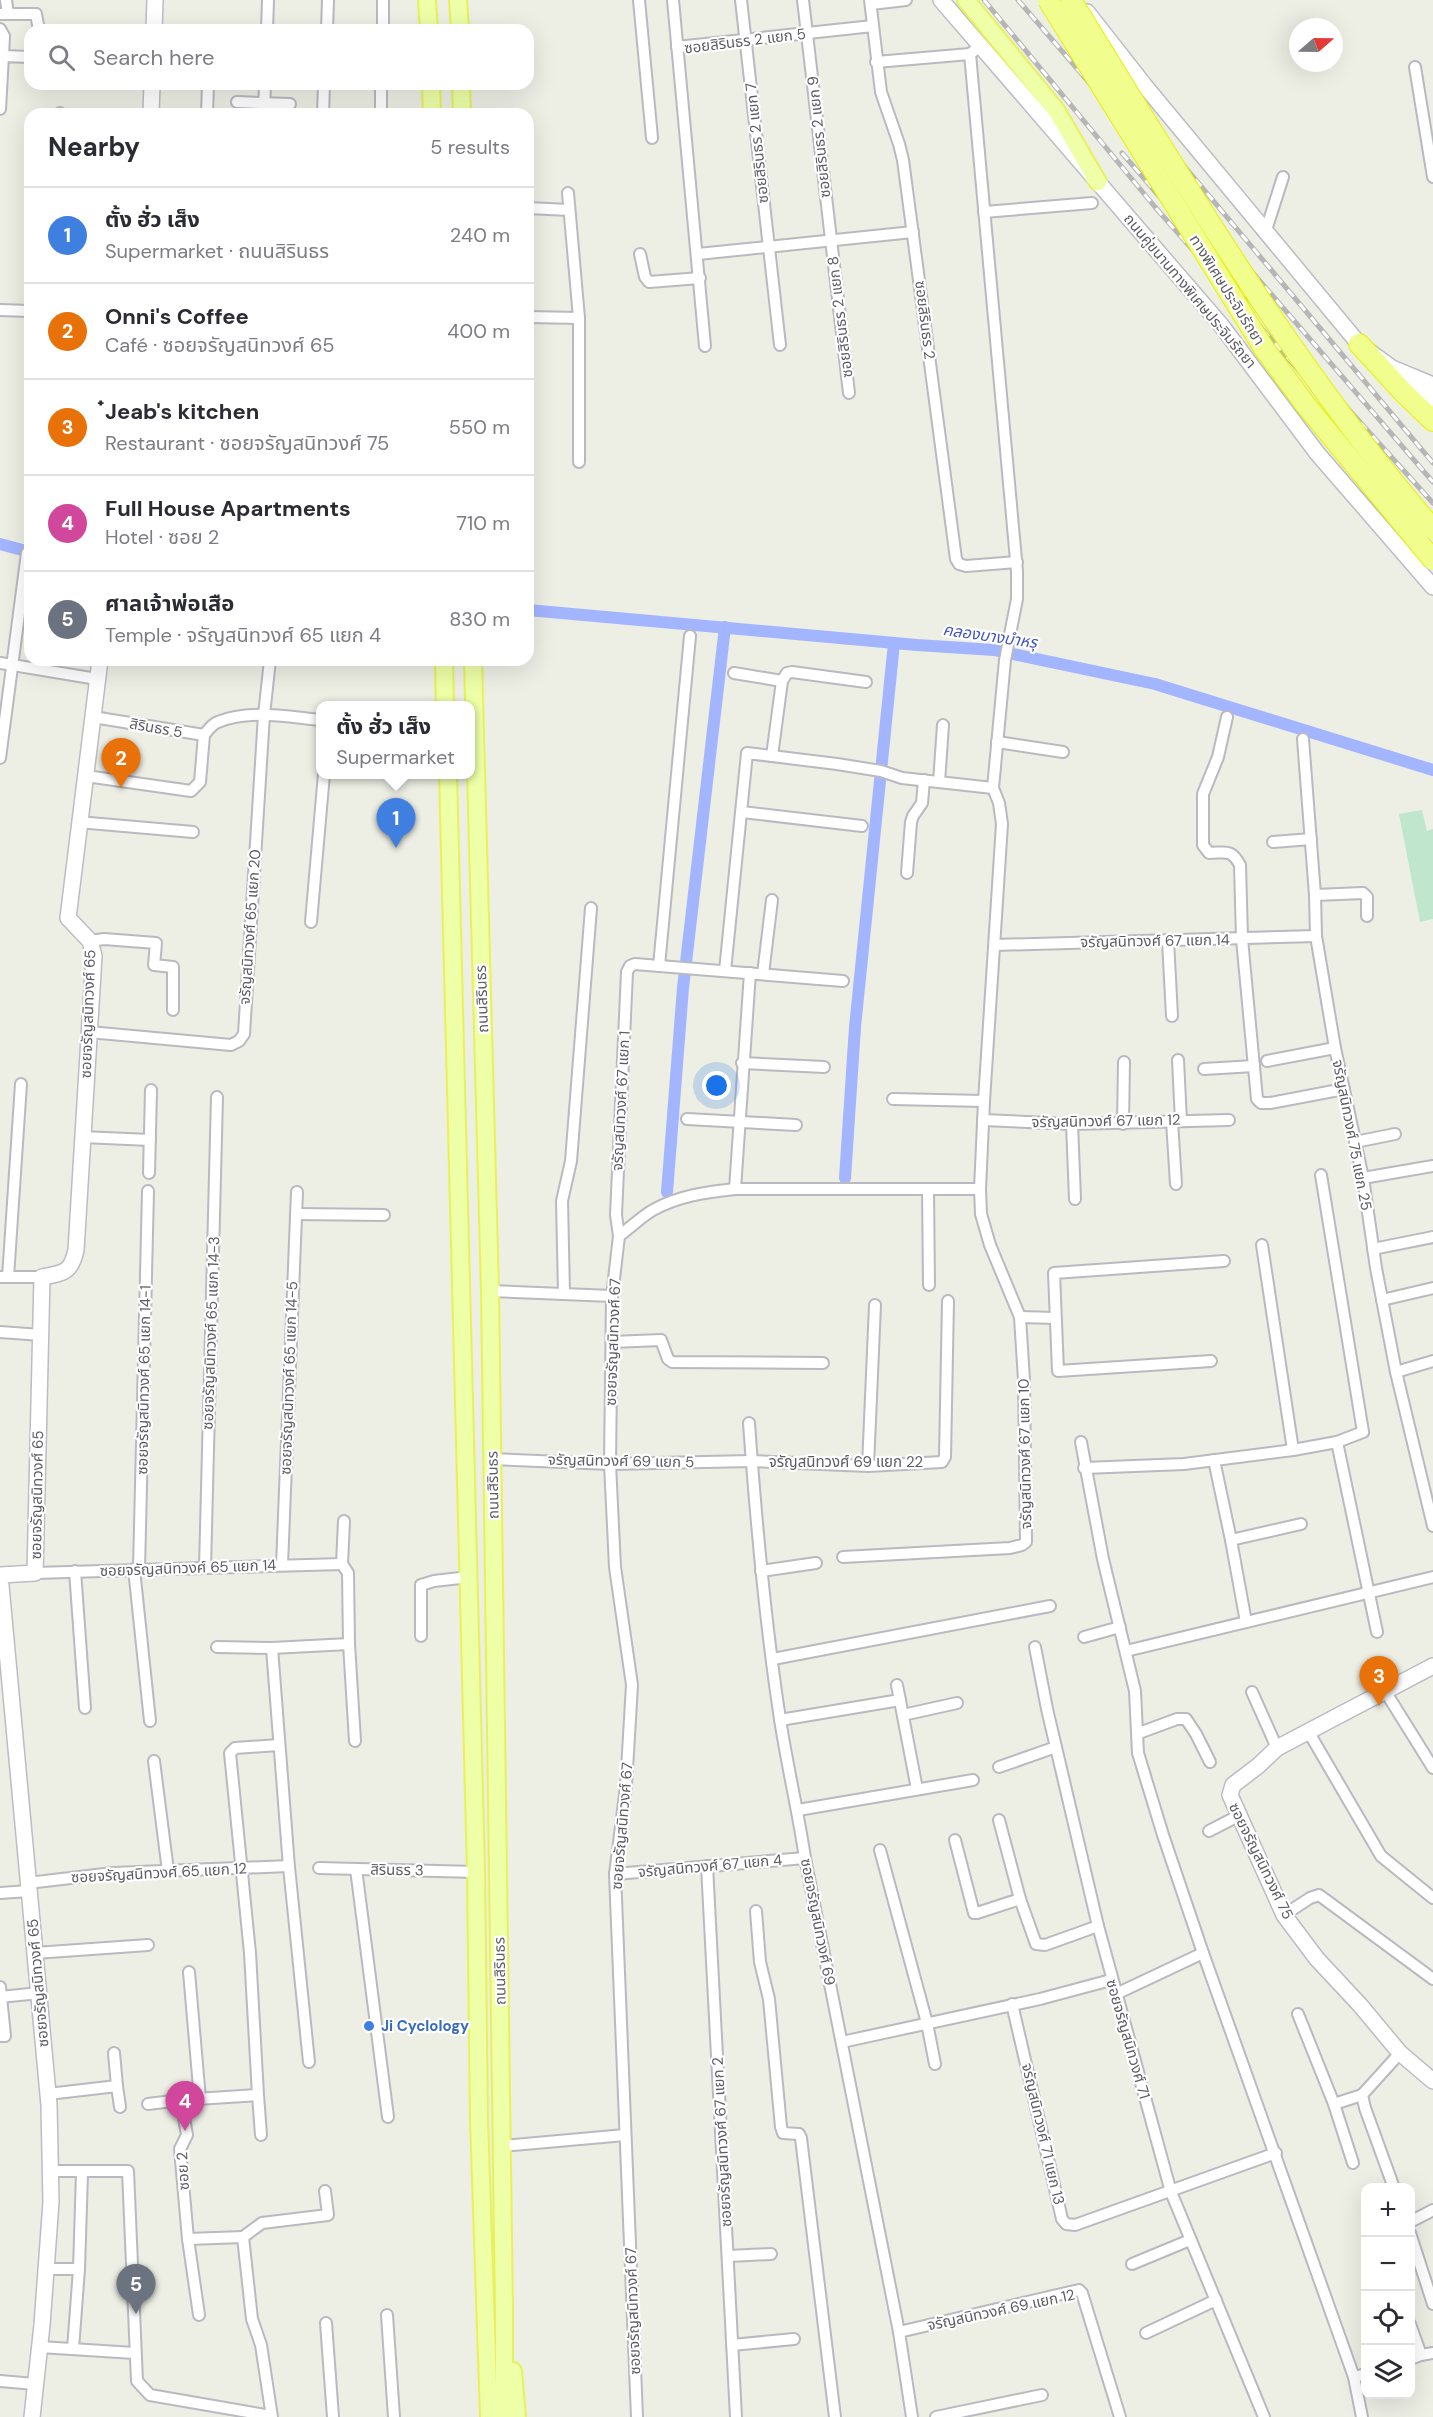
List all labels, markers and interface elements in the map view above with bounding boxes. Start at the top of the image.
north arrow [1289,18,1343,72]
search box [24,24,534,90]
street label: ซอยสิรินธร 2 แยก 5 [683,24,807,58]
icon: search [45,41,78,74]
text: Search here [93,43,214,72]
street label: ซอยสิรินธร 2 แยก 9 [803,75,835,199]
street label: ซอยสิรินธร 2 แยก 7 [741,82,773,204]
text: Nearby [48,130,140,164]
text: 5 results [430,134,510,160]
text: ตั้ง ฮั่ว เส็ง [105,205,200,234]
street label: ถนนคู่ขนานทางพิเศษประจิมรัถยา [1119,209,1261,373]
text: 1 [64,222,71,248]
text: 240 m [450,222,510,248]
street label: ทางพิเศษประจิมรัถยา [1185,231,1269,349]
text: Supermarket · ถนนสิรินธร [105,238,329,264]
street label: ซอยสิรินธร 2 แยก 8 [823,255,857,379]
street label: ซอยสิรินธร 2 [910,280,940,360]
text: Onni's Coffee [105,302,249,331]
text: 2 [62,318,73,344]
text: 400 m [447,318,510,344]
text: Café · ซอยจรัญสนิทวงศ์ 65 [105,332,334,358]
text: ๋Jeab's kitchen [105,397,259,426]
text: 3 [61,414,74,440]
text: 550 m [449,414,510,440]
text: Restaurant · ซอยจรัญสนิทวงศ์ 75 [105,430,389,456]
text: Full House Apartments [105,494,351,523]
text: 4 [61,510,74,536]
text: 710 m [456,510,510,536]
text: Hotel · ซอย 2 [105,524,219,550]
text: ศาลเจ้าพ่อเสือ [105,589,234,618]
text: 5 [61,606,74,632]
text: 830 m [449,606,510,632]
water label: คลองบางบำหรุ [942,619,1040,653]
text: Temple · จรัญสนิทวงศ์ 65 แยก 4 [105,622,381,648]
popup [316,701,475,779]
text: ตั้ง ฮั่ว เส็ง [336,712,431,741]
street label: สิรินธร 5 [128,713,184,743]
pin: 2 [102,738,140,788]
text: Supermarket [336,744,455,770]
pin: 1 [376,798,416,848]
street label: จรัญสนิทวงศ์ 65 แยก 20 [235,849,265,1005]
street label: จรัญสนิทวงศ์ 67 แยก 14 [1080,930,1230,952]
street label: ซอยจรัญสนิทวงศ์ 65 [76,949,100,1079]
street label: ถนนสิรินธร [471,965,493,1033]
street label: จรัญสนิทวงศ์ 67 แยก 1 [607,1030,635,1172]
street label: จรัญสนิทวงศ์ 75 แยก 25 [1328,1058,1376,1212]
your location [702,1071,731,1100]
street label: จรัญสนิทวงศ์ 67 แยก 12 [1031,1110,1181,1132]
street label: ซอยจรัญสนิทวงศ์ 65 แยก 14-3 [198,1236,224,1430]
street label: ซอยจรัญสนิทวงศ์ 67 [601,1278,625,1406]
street label: ซอยจรัญสนิทวงศ์ 65 แยก 14-5 [276,1281,302,1475]
street label: ซอยจรัญสนิทวงศ์ 65 แยก 14-1 [132,1285,156,1475]
street label: จรัญสนิทวงศ์ 67 แยก 10 [1014,1379,1036,1529]
street label: ซอยจรัญสนิทวงศ์ 65 [26,1430,48,1560]
street label: จรัญสนิทวงศ์ 69 แยก 5 [548,1450,694,1472]
street label: ถนนสิรินธร [482,1451,504,1519]
street label: จรัญสนิทวงศ์ 69 แยก 22 [769,1452,923,1472]
street label: ซอยจรัญสนิทวงศ์ 65 แยก 14 [99,1555,277,1581]
pin: 3 [1360,1656,1398,1706]
street label: ซอยจรัญสนิทวงศ์ 67 [606,1762,638,1890]
street label: ซอยจรัญสนิทวงศ์ 75 [1224,1799,1298,1923]
street label: จรัญสนิทวงศ์ 67 แยก 4 [637,1850,783,1882]
street label: ซอยจรัญสนิทวงศ์ 69 [796,1857,840,1987]
street label: ซอยจรัญสนิทวงศ์ 65 แยก 12 [71,1858,247,1888]
street label: สิรินธร 3 [370,1860,424,1880]
street label: ซอยจรัญสนิทวงศ์ 65 [22,1918,54,2048]
street label: ถนนสิรินธร [489,1937,511,2005]
street label: ซอยจรัญสนิทวงศ์ 71 [1101,1977,1155,2101]
place label: Ji Cyclology [381,2016,469,2036]
marker: Ji Cyclology [362,2019,376,2033]
street label: ซอยจรัญสนิทวงศ์ 67 แยก 2 [708,2056,736,2228]
street label: จรัญสนิทวงศ์ 71 แยก 13 [1017,2061,1069,2207]
pin: 4 [166,2082,204,2131]
street label: ซอย 2 [172,2151,194,2191]
map controls [1361,2183,1415,2399]
button: + [1361,2183,1415,2237]
button: − [1361,2237,1415,2291]
street label: ซอยจรัญสนิทวงศ์ 67 [621,2247,645,2375]
pin: 5 [116,2264,156,2314]
street label: จรัญสนิทวงศ์ 69 แยก 12 [925,2285,1077,2335]
button: locate [1361,2291,1415,2345]
button: layers [1361,2345,1415,2399]

